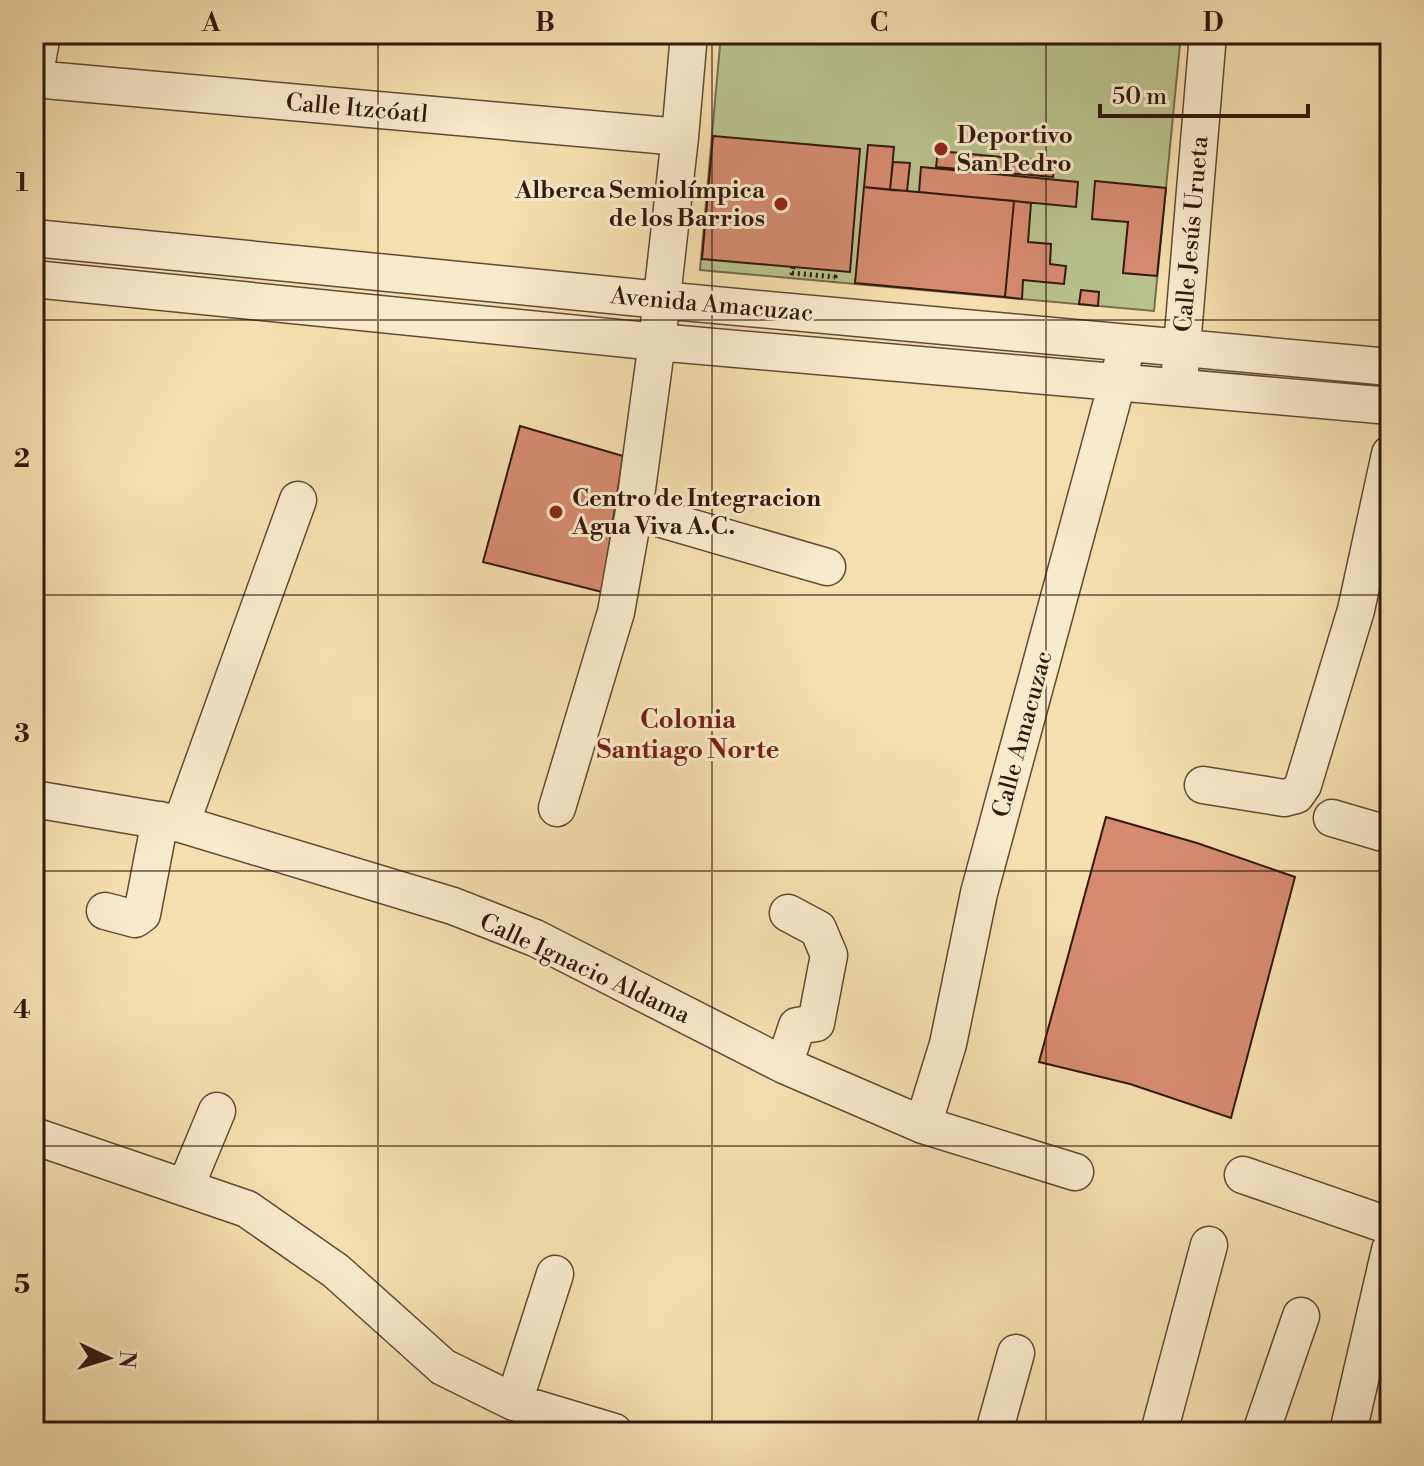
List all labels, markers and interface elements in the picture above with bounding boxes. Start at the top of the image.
text: A [201,7,221,39]
text: B [535,7,555,39]
text: C [870,7,888,39]
text: D [1203,7,1223,39]
scale bar [1100,68,1308,118]
text: 50 m [1112,82,1167,112]
street label: Calle Itzcóatl [285,88,429,130]
place label: Deportivo San Pedro [957,121,1073,179]
street label: Calle Jesús Urueta [1168,134,1216,334]
marker: Deportivo San Pedro [932,140,950,158]
text: 1 [16,167,29,199]
place label: Alberca Semiolímpica de los Barrios [514,176,766,234]
marker: Alberca Semiolímpica de los Barrios [772,195,790,213]
street label: Avenida Amacuzac [608,281,814,329]
text: 2 [14,443,30,475]
place label: Centro de Integracion Agua Viva A.C. [571,484,821,542]
marker: Centro de Integracion Agua Viva A.C. [547,503,565,521]
street label: Calle Amacuzac [986,648,1060,821]
district label: Colonia Santiago Norte [597,704,779,766]
text: 3 [14,718,30,750]
street label: Calle Ignacio Aldama [475,907,695,1031]
text: 4 [13,994,31,1026]
text: 5 [14,1269,30,1301]
north arrow [68,1318,148,1398]
text: N [112,1350,141,1370]

